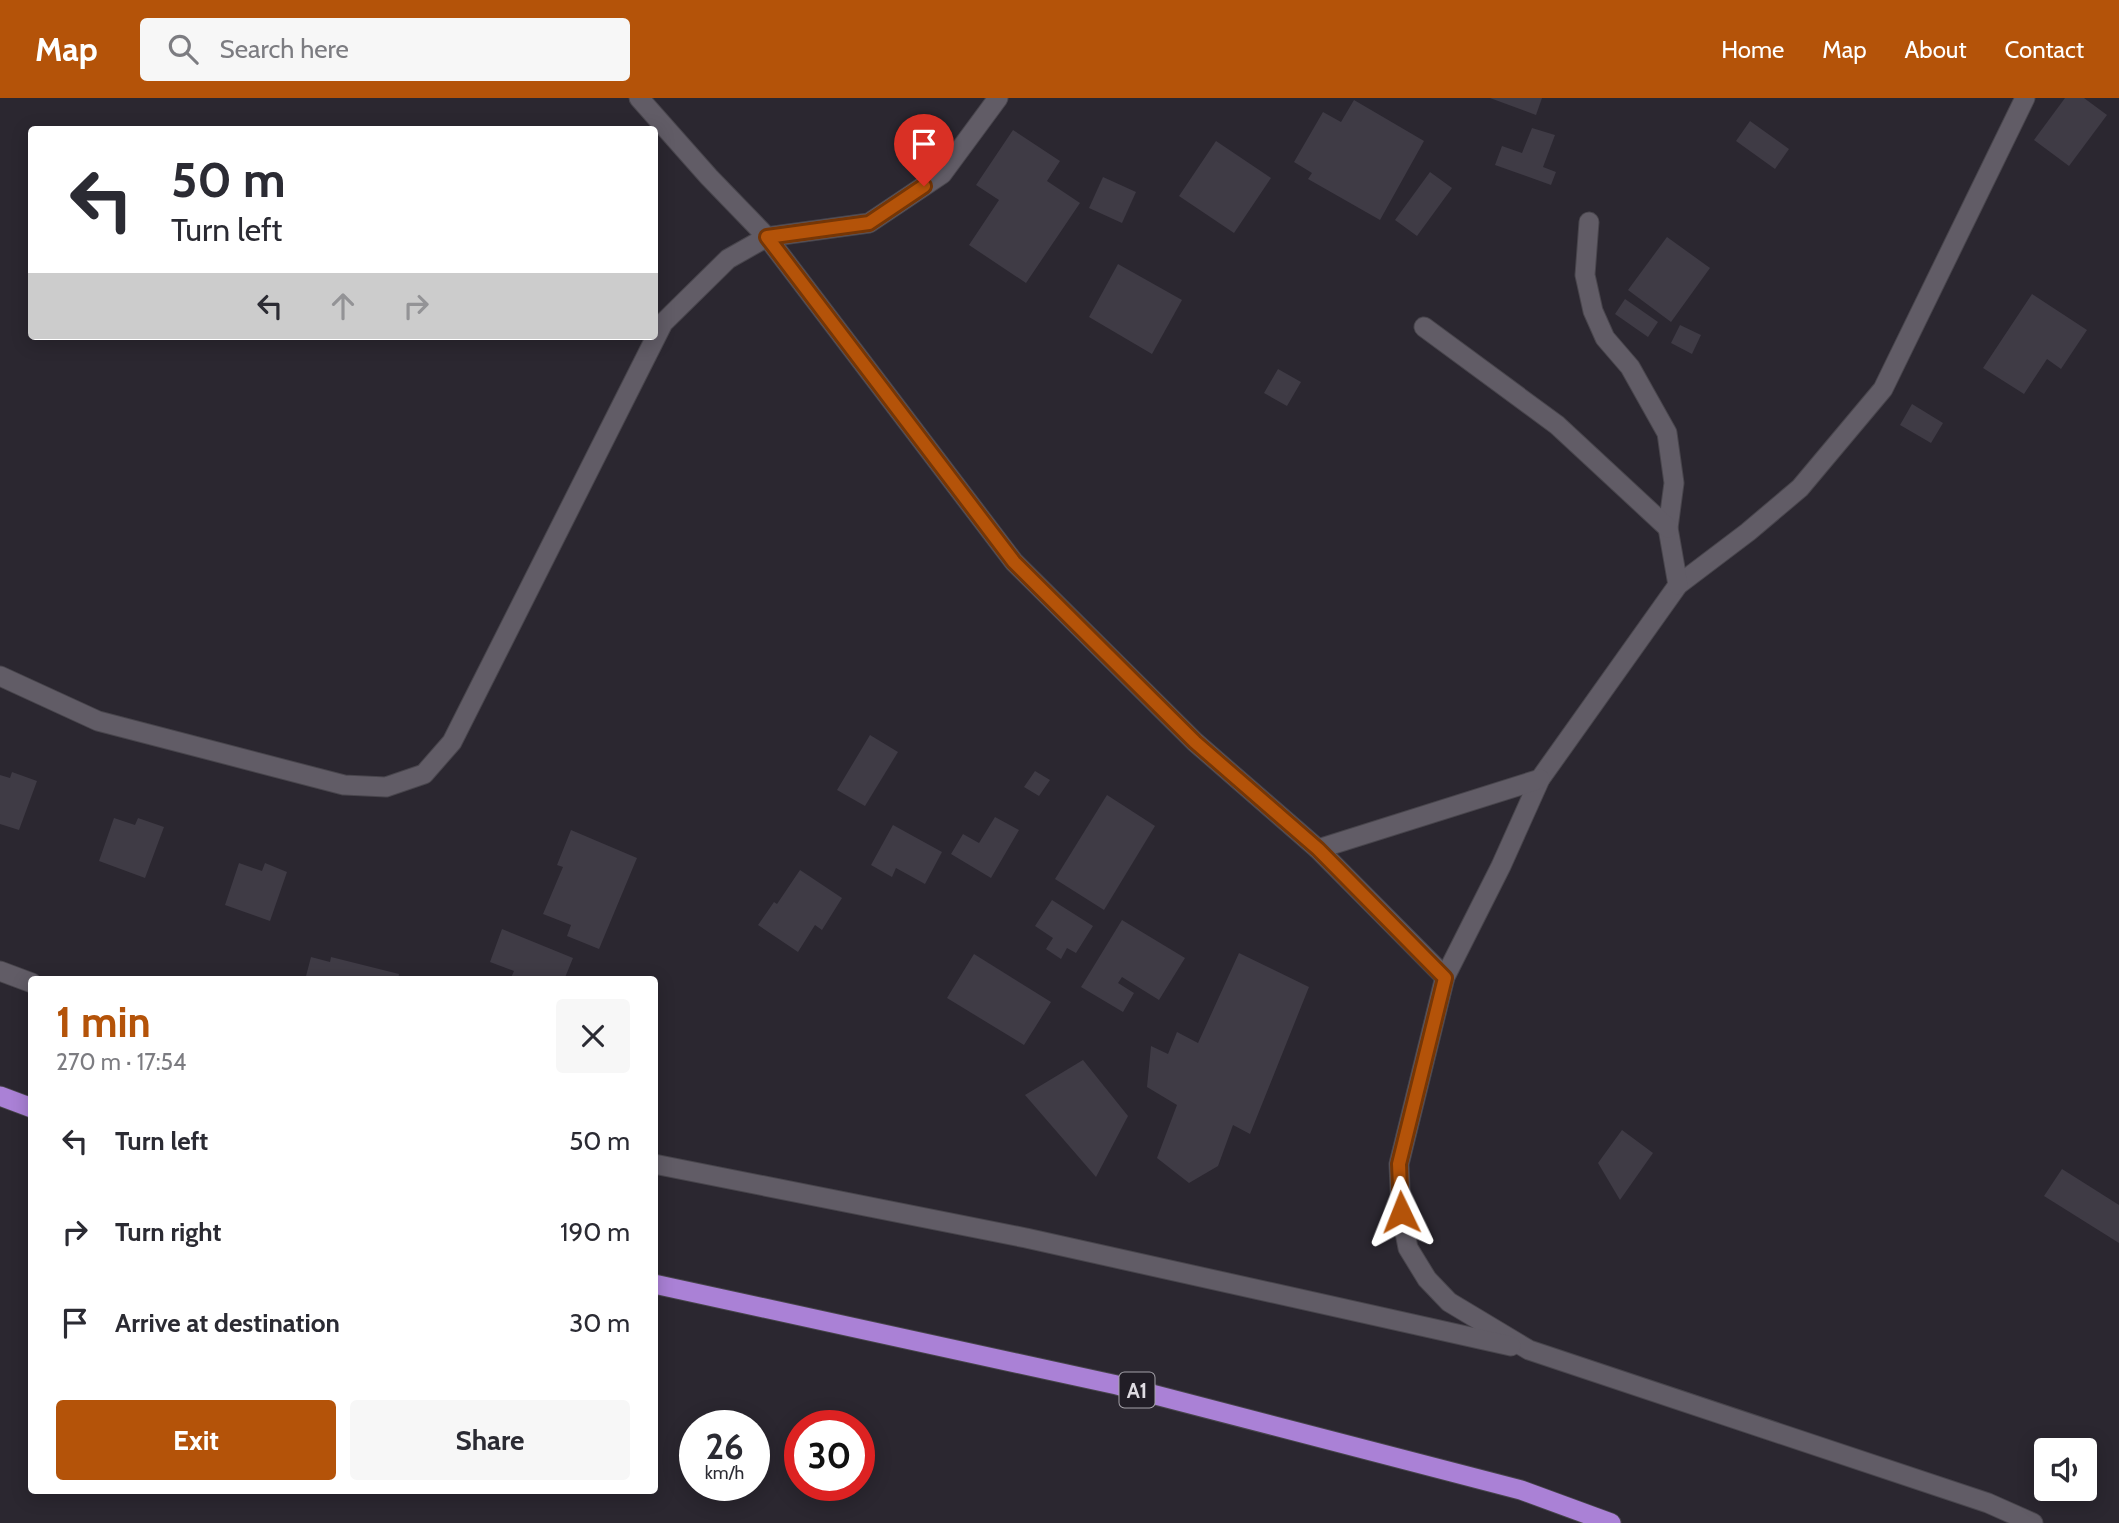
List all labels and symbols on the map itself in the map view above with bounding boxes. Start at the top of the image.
pin [894,114,954,186]
position arrow [1364,1175,1438,1249]
road number: A1 [1120,1372,1154,1408]
speed limit sign: 30 [784,1410,875,1501]

